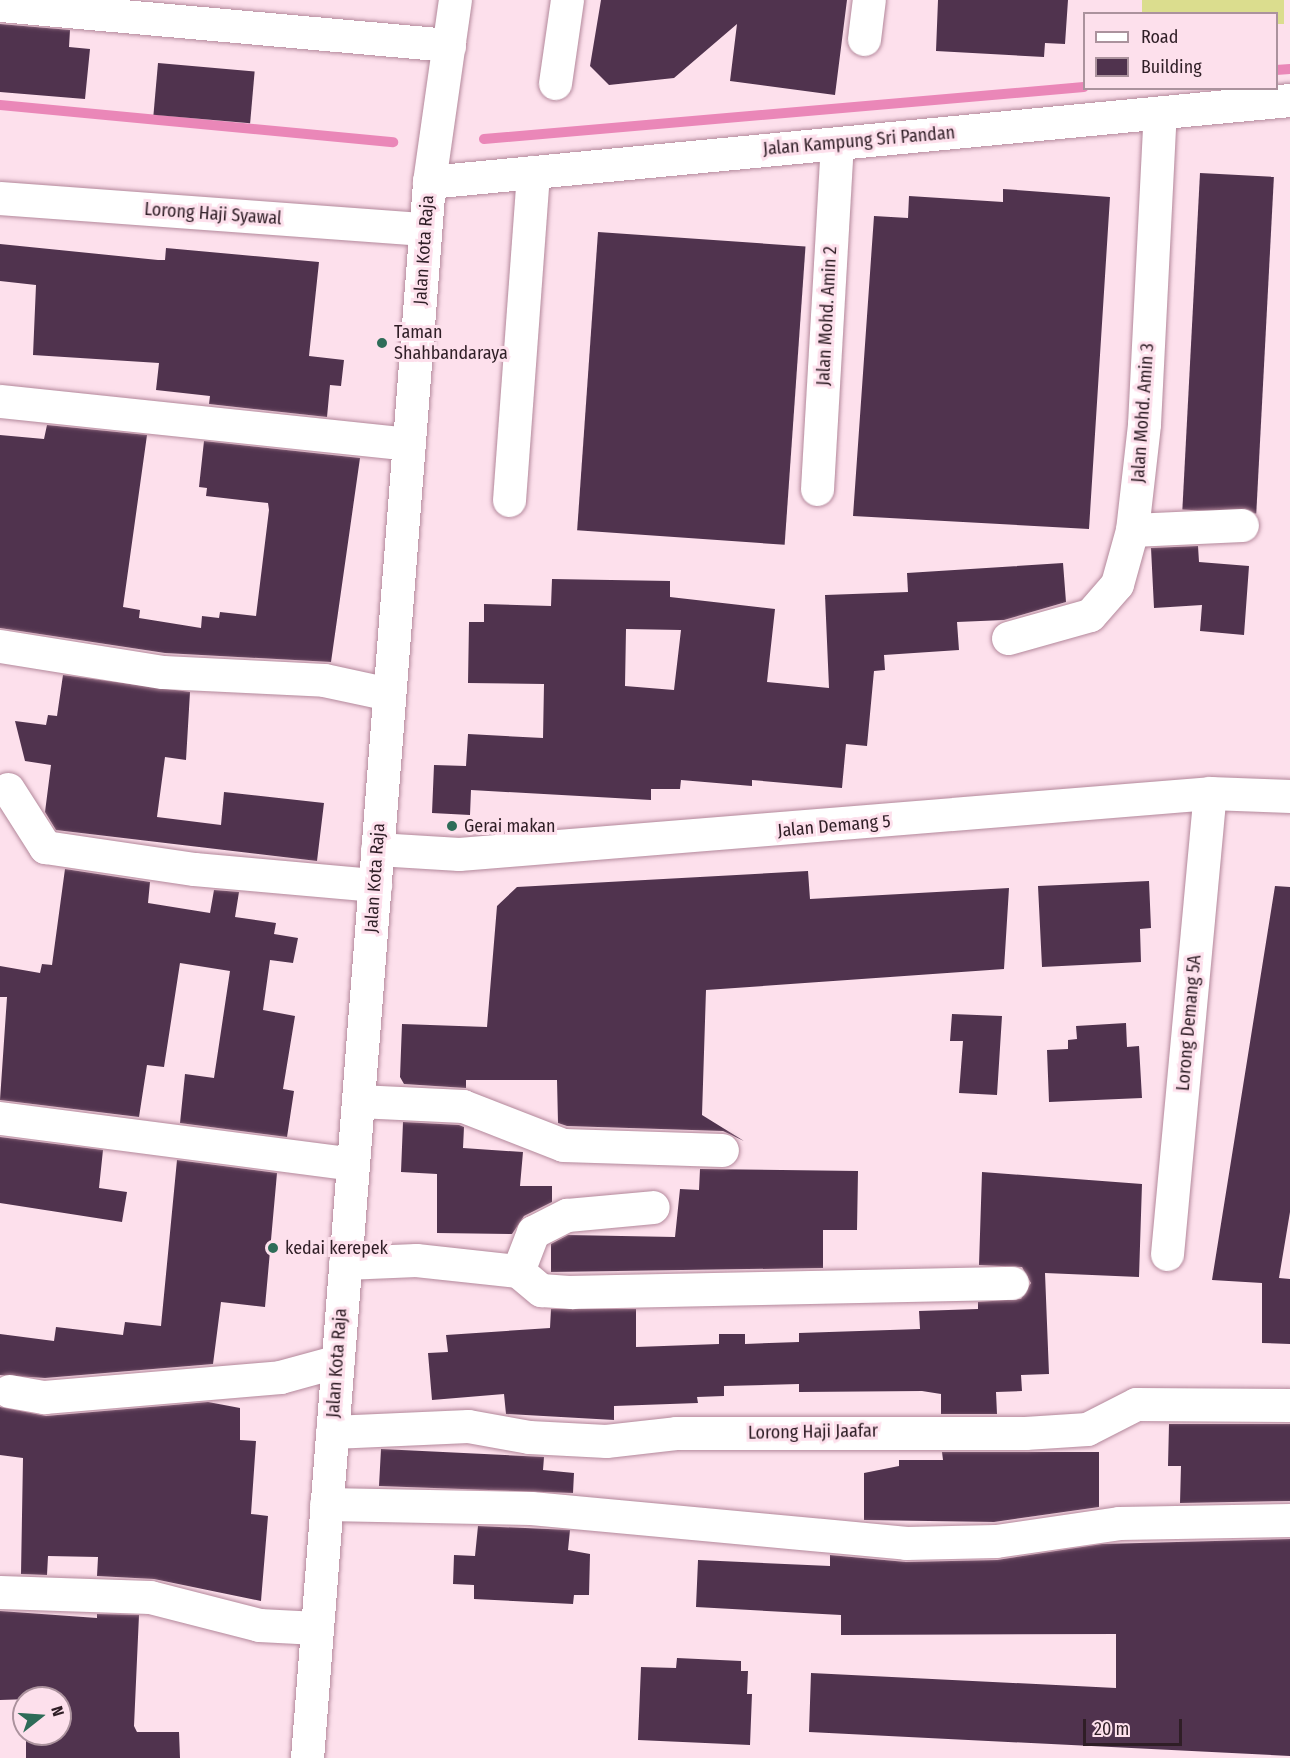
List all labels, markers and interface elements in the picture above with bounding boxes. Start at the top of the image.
legend [1083,12,1278,90]
text: Road [1141,26,1178,48]
text: Building [1141,56,1202,78]
street label: Jalan Kampung Sri Pandan [762,122,956,160]
street label: Jalan Kota Raja [409,194,439,306]
street label: Lorong Haji Syawal [144,198,282,230]
street label: Jalan Mohd. Amin 2 [813,246,841,386]
place label: Taman Shahbandaraya [394,322,508,364]
marker: Taman Shahbandaraya [375,336,389,350]
street label: Jalan Mohd. Amin 3 [1127,342,1159,484]
street label: Jalan Demang 5 [777,810,891,842]
place label: Gerai makan [464,815,556,837]
marker: Gerai makan [445,819,459,833]
street label: Jalan Kota Raja [360,822,390,934]
street label: Lorong Demang 5A [1172,954,1206,1092]
place label: kedai kerepek [285,1237,388,1259]
marker: kedai kerepek [266,1241,280,1255]
street label: Jalan Kota Raja [322,1307,352,1419]
street label: Lorong Haji Jaafar [748,1420,878,1444]
north arrow [12,1686,72,1746]
text: N [47,1704,68,1719]
scale bar [1086,1707,1185,1745]
text: 20 m [1094,1718,1129,1740]

